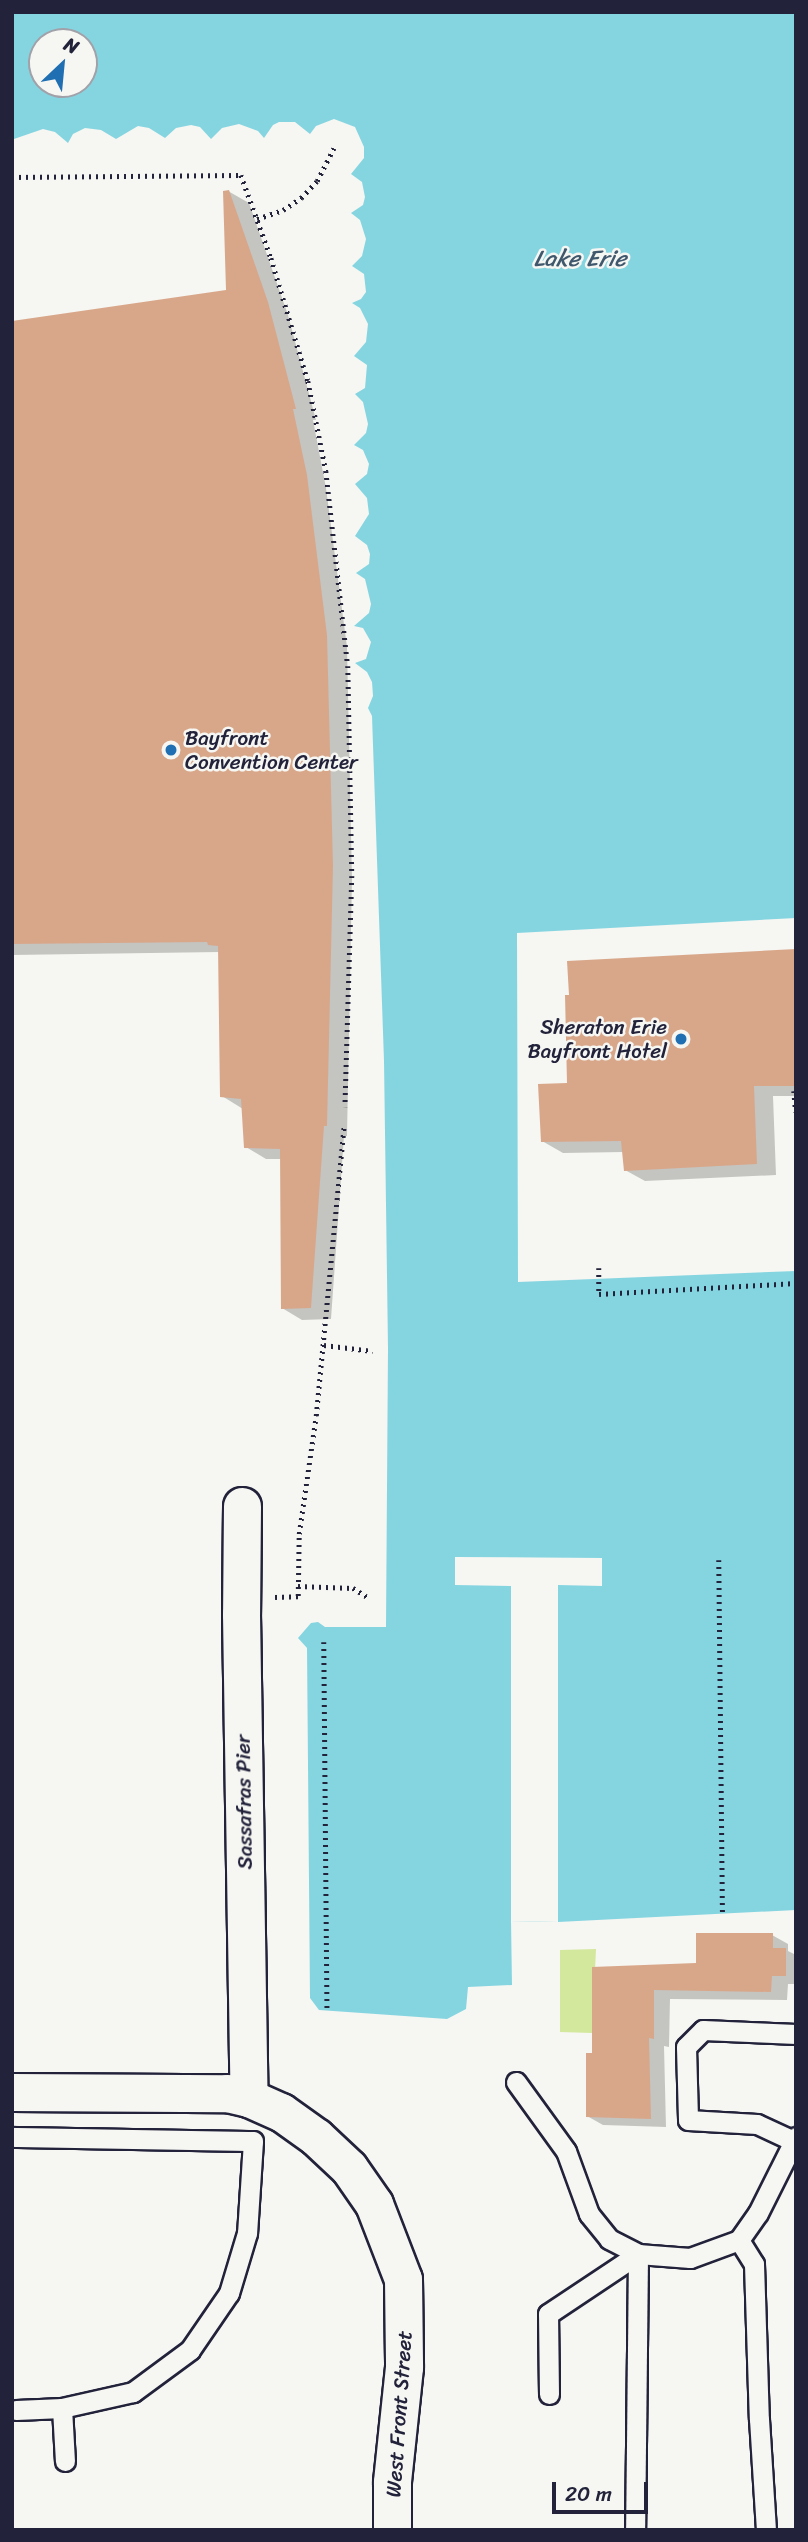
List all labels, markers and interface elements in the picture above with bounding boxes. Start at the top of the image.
north arrow [28,28,98,98]
text: N [58,28,85,63]
water label: Lake Erie [534,245,626,273]
place label: Bayfront Convention Center [185,725,358,775]
marker: Bayfront Convention Center [163,742,179,758]
place label: Sheraton Erie Bayfront Hotel [526,1014,667,1064]
marker: Sheraton Erie Bayfront Hotel [673,1031,689,1047]
street label: Sassafras Pier [230,1734,258,1870]
street label: West Front Street [381,2329,417,2499]
scale bar [556,2468,652,2512]
text: 20 m [565,2475,612,2513]

